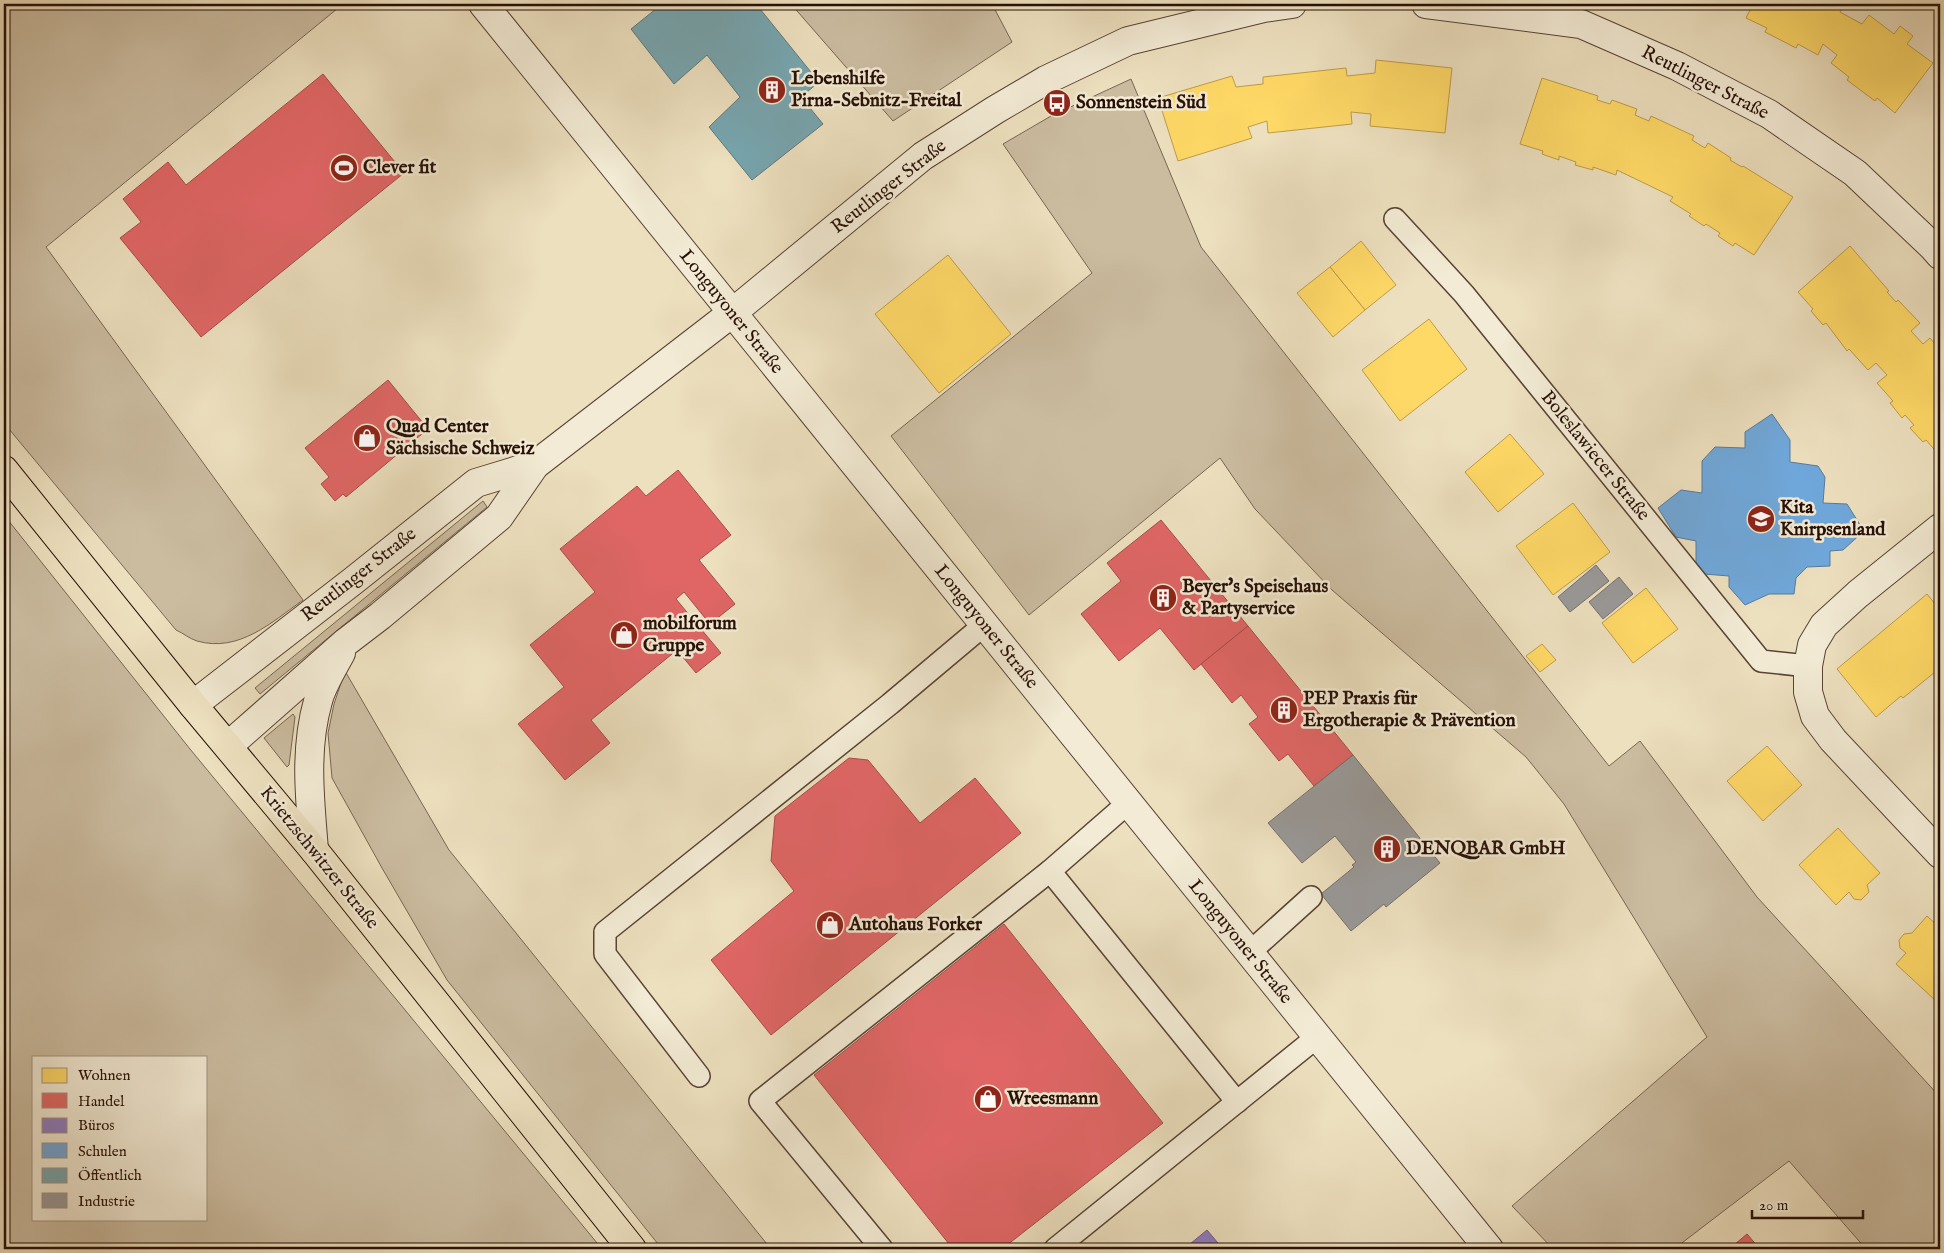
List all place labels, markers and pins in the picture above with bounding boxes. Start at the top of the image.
place label: Lebenshilfe Pirna-Sebnitz-Freital [791,67,962,113]
building icon: Lebenshilfe Pirna-Sebnitz-Freital [757,75,787,105]
bus stop icon: Sonnenstein Süd [1042,88,1072,118]
place label: Sonnenstein Süd [1076,91,1207,115]
sports icon: Clever fit [329,153,359,183]
place label: Clever fit [363,156,437,180]
place label: Quad Center Sächsische Schweiz [386,415,535,461]
shop icon: Quad Center Sächsische Schweiz [352,423,382,453]
place label: Kita Knirpsenland [1780,496,1886,542]
school or university icon: Kita Knirpsenland [1746,504,1776,534]
place label: Beyer's Speisehaus & Partyservice [1182,575,1328,621]
building icon: Beyer's Speisehaus & Partyservice [1148,583,1178,613]
place label: mobilforum Gruppe [643,612,737,658]
shop icon: mobilforum Gruppe [609,620,639,650]
place label: PEP Praxis für Ergotherapie & Prävention [1303,687,1516,733]
building icon: PEP Praxis für Ergotherapie & Prävention [1269,695,1299,725]
building icon: DENQBAR GmbH [1372,834,1402,864]
place label: DENQBAR GmbH [1406,837,1566,861]
shop icon: Autohaus Forker [815,910,845,940]
place label: Autohaus Forker [848,913,983,937]
shop icon: Wreesmann [973,1084,1003,1114]
place label: Wreesmann [1006,1087,1098,1111]

